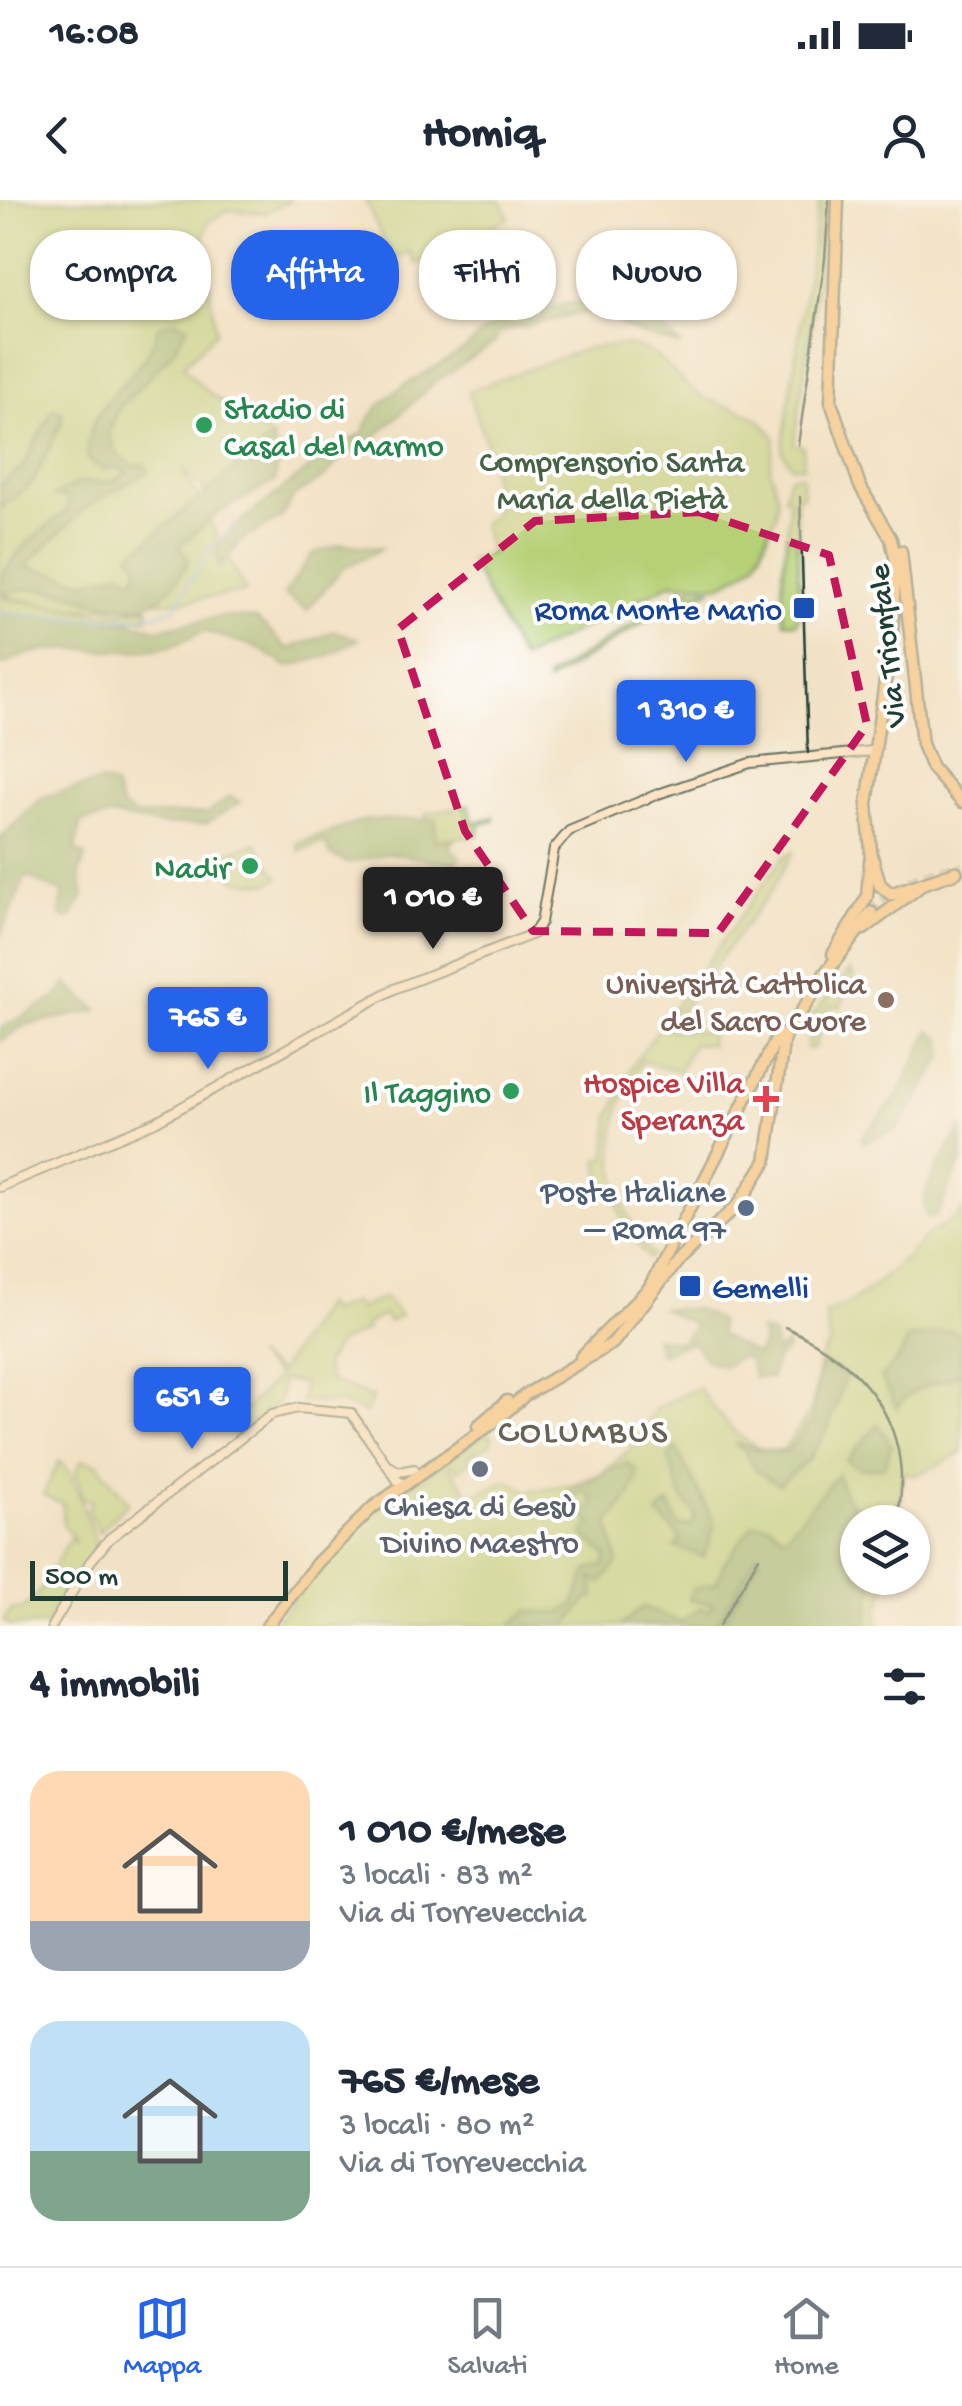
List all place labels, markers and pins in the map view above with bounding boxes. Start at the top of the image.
place label: Stadio di Casal del Marmo [224,393,444,468]
marker: Stadio di Casal del Marmo [193,414,215,436]
place label: Roma Monte Mario [535,594,782,632]
marker: Roma Monte Mario [791,595,817,621]
pin: 1 310 € [594,680,778,765]
place label: Nadir [154,852,233,890]
marker: Nadir [239,855,261,877]
pin: 1 010 € [341,867,525,952]
place label: Università Cattolica del Sacro Cuore [606,968,867,1043]
pin: 765 € [138,987,278,1072]
marker: Università Cattolica del Sacro Cuore [875,989,897,1011]
place label: Hospice Villa Speranza [583,1067,745,1142]
place label: Il Taggino [363,1077,491,1115]
marker: Il Taggino [500,1080,522,1102]
marker: Hospice Villa Speranza [753,1086,779,1112]
place label: Poste Italiane – Roma 97 [540,1176,727,1251]
marker: Poste Italiane – Roma 97 [735,1197,757,1219]
place label: Gemelli [712,1272,809,1310]
marker: Gemelli [677,1273,703,1299]
pin: 651 € [122,1367,262,1452]
marker: Chiesa di Gesù Divino Maestro [469,1458,491,1480]
place label: Chiesa di Gesù Divino Maestro [379,1490,579,1565]

